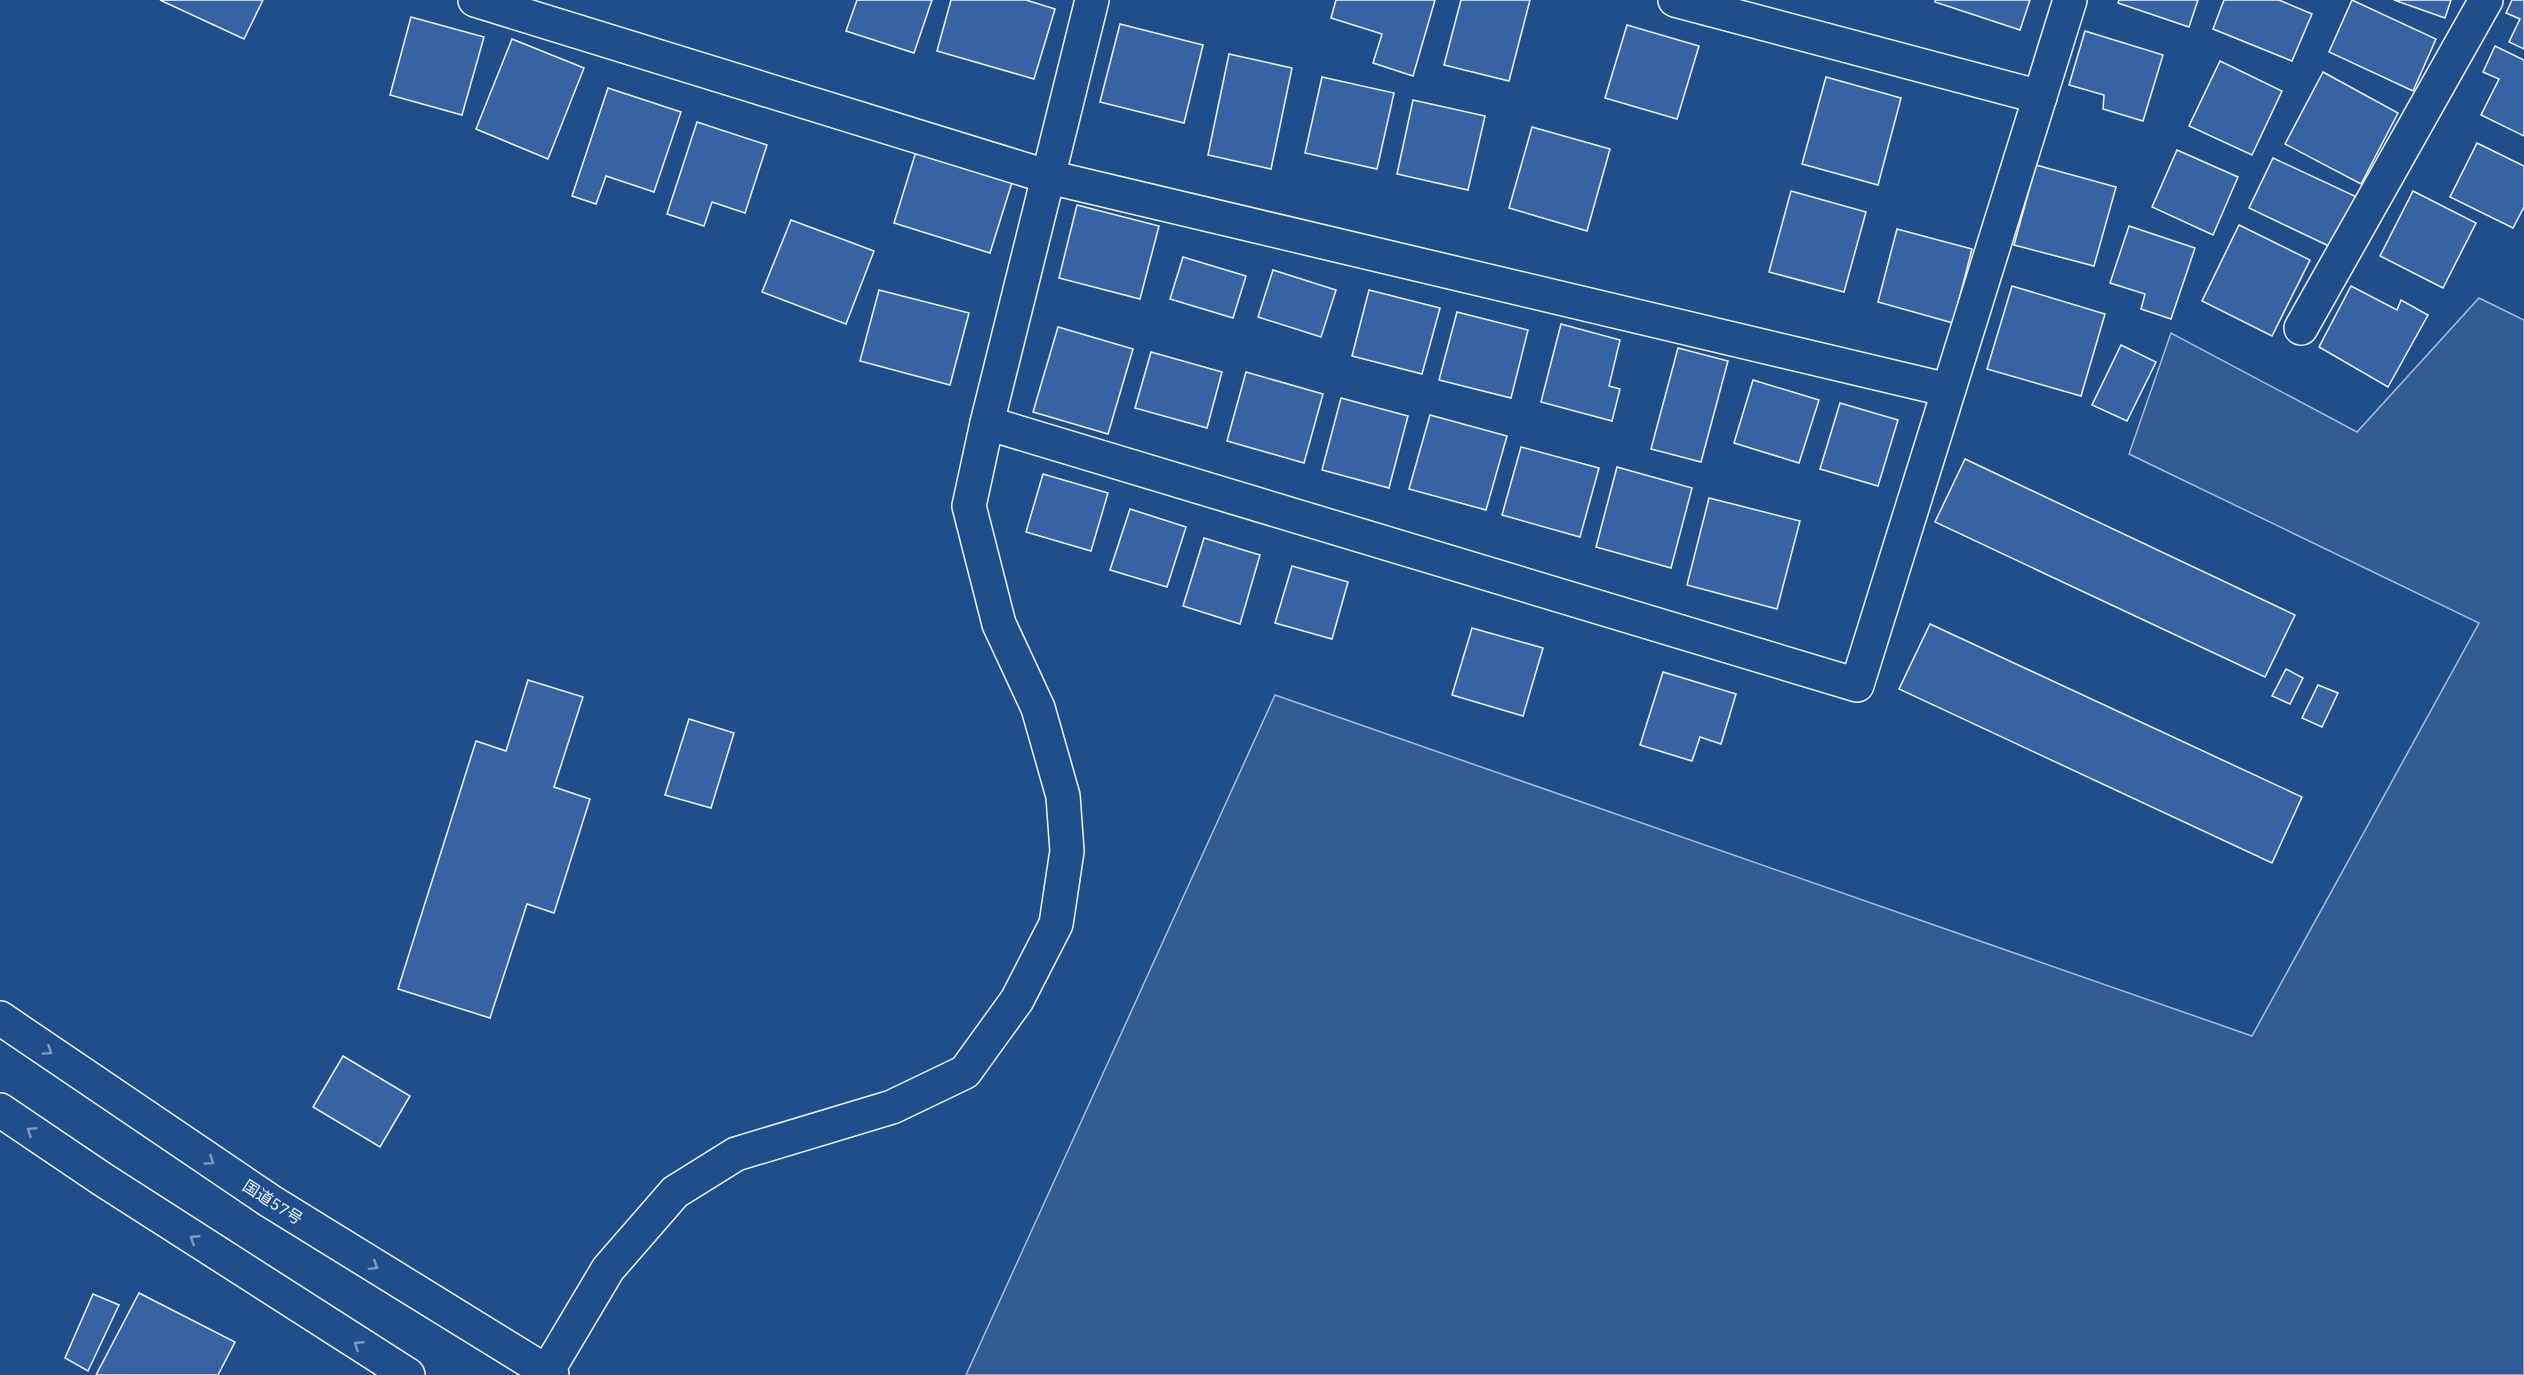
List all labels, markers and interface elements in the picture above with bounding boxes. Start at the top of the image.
one-way arrow [42,1044,53,1055]
one-way arrow [27,1127,38,1138]
one-way arrow [203,1153,214,1164]
street label: 国道57号 [239,1175,307,1229]
one-way arrow [190,1235,201,1246]
one-way arrow [368,1258,378,1270]
one-way arrow [354,1340,364,1352]

